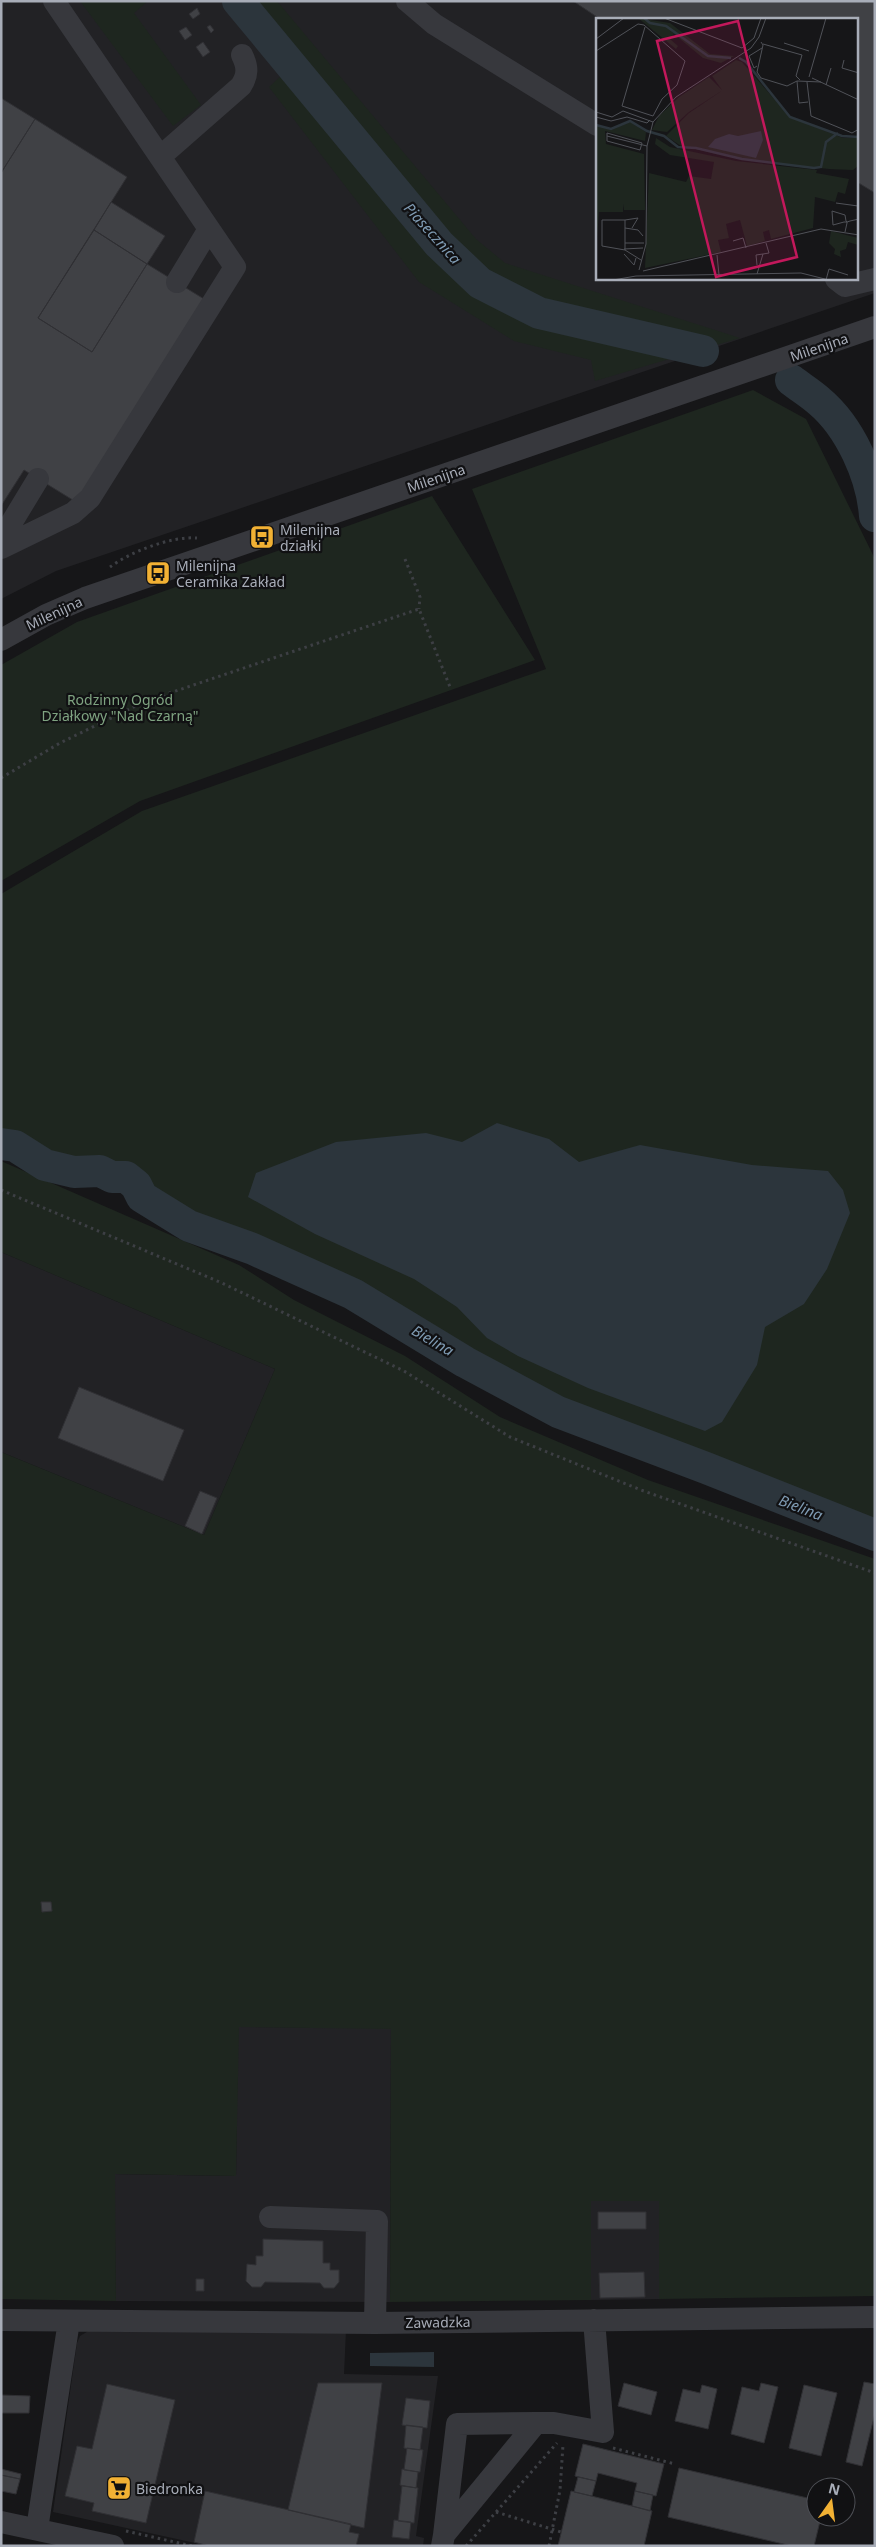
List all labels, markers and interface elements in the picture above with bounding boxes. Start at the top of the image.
inset map [596,18,858,280]
water label: Piasecznica [400,198,466,268]
street label: Milenijna [787,328,851,366]
street label: Milenijna [404,459,468,497]
place label: Milenijna działki [280,520,340,555]
bus stop icon: Milenijna działki [249,524,275,550]
place label: Milenijna Ceramika Zakład [176,556,285,591]
bus stop icon: Milenijna Ceramika Zakład [145,560,171,586]
street label: Milenijna [23,592,85,634]
park label: Rodzinny Ogród Działkowy "Nad Czarną" [42,690,198,725]
water label: Bielina [408,1320,458,1360]
water label: Bielina [776,1490,826,1525]
street label: Zawadzka [405,2312,471,2332]
supermarket icon: Biedronka [106,2475,132,2501]
north arrow [806,2477,856,2527]
text: N [826,2478,842,2499]
place label: Biedronka [136,2479,203,2498]

